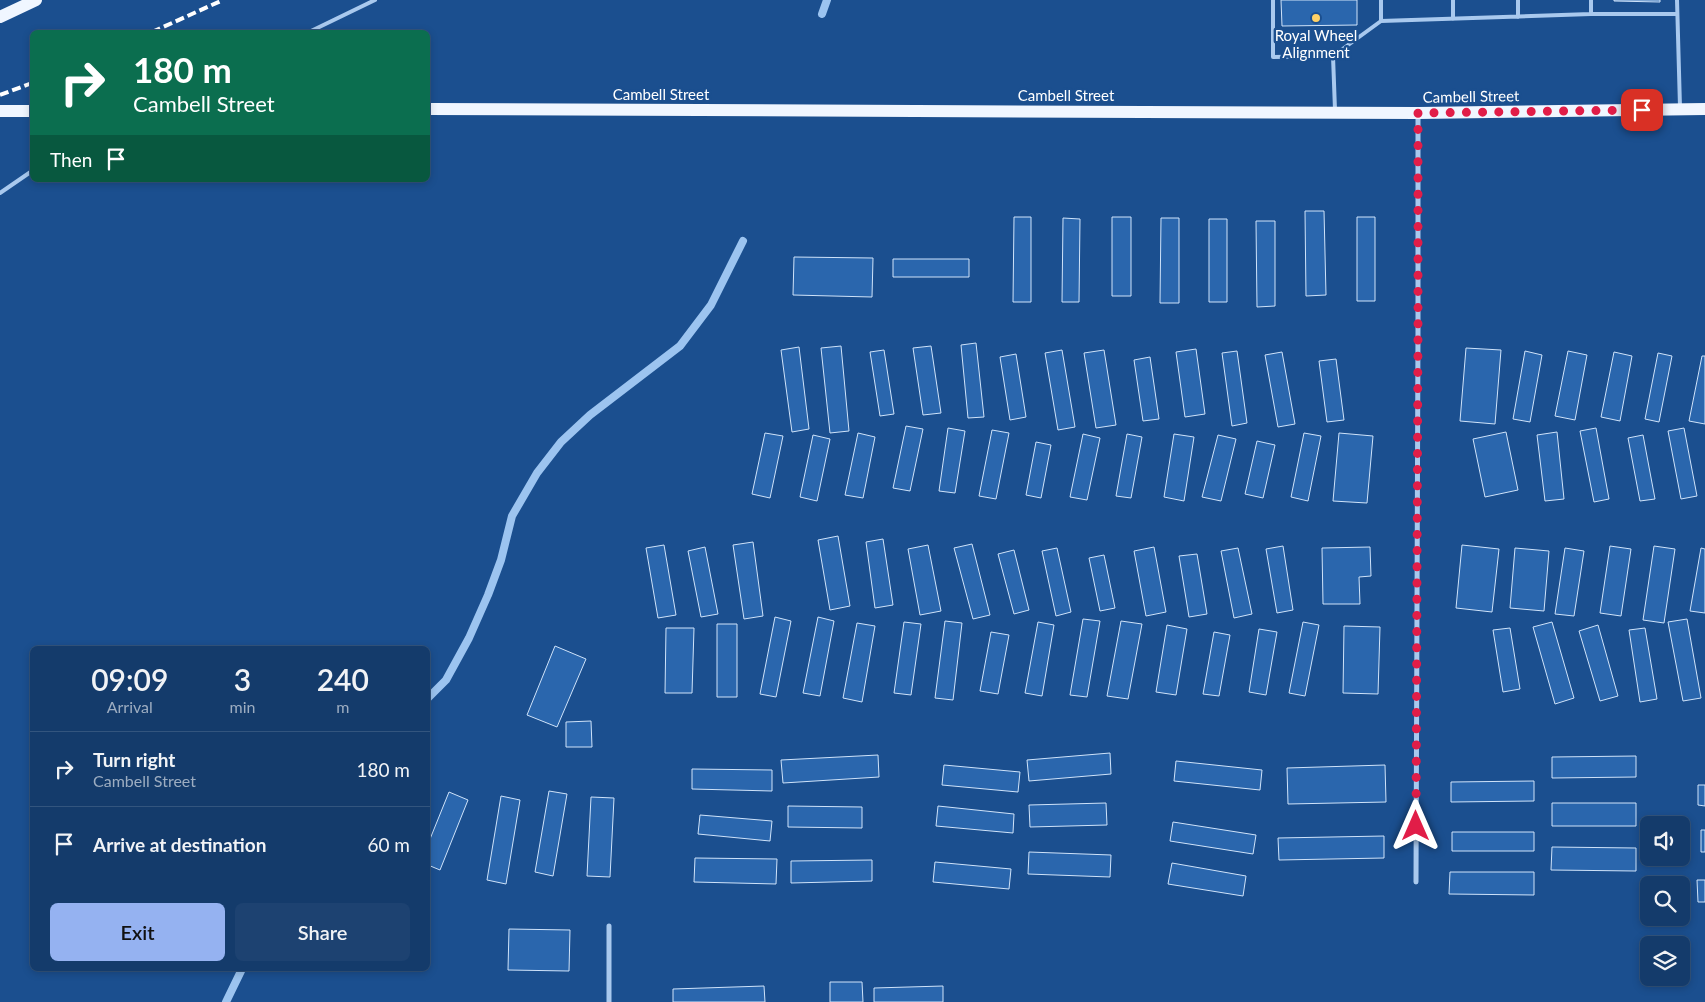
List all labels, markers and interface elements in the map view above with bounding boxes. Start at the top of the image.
marker: Royal Wheel Alignment [1310,12,1322,24]
place label: Royal Wheel Alignment [1275,26,1357,61]
text: 180 m [133,48,232,90]
icon: right [50,50,115,115]
street label: Cambell Street [613,85,710,103]
street label: Cambell Street [1018,86,1115,104]
street label: Cambell Street [1423,86,1520,106]
pin [1621,89,1663,131]
text: Cambell Street [133,90,275,117]
icon: arrive [1628,96,1656,124]
icon: arrive [102,145,130,173]
text: Then [50,148,92,171]
text: 09:09 [91,661,168,697]
text: 3 [234,661,251,697]
text: 240 [317,661,369,697]
text: Arrival [107,697,153,716]
text: min [230,697,255,716]
text: m [336,697,349,716]
text: Turn right [93,748,175,771]
icon: right [50,755,78,783]
text: 180 m [356,758,410,781]
text: Cambell Street [93,771,196,790]
position arrow [1389,799,1441,851]
map controls [1640,816,1690,986]
button: sound [1640,816,1690,866]
icon: arrive [50,830,78,858]
text: Arrive at destination [93,833,266,856]
text: 60 m [367,833,410,856]
button: search [1640,876,1690,926]
button: Exit [50,903,225,961]
button: Share [235,903,410,961]
button: layers [1640,936,1690,986]

